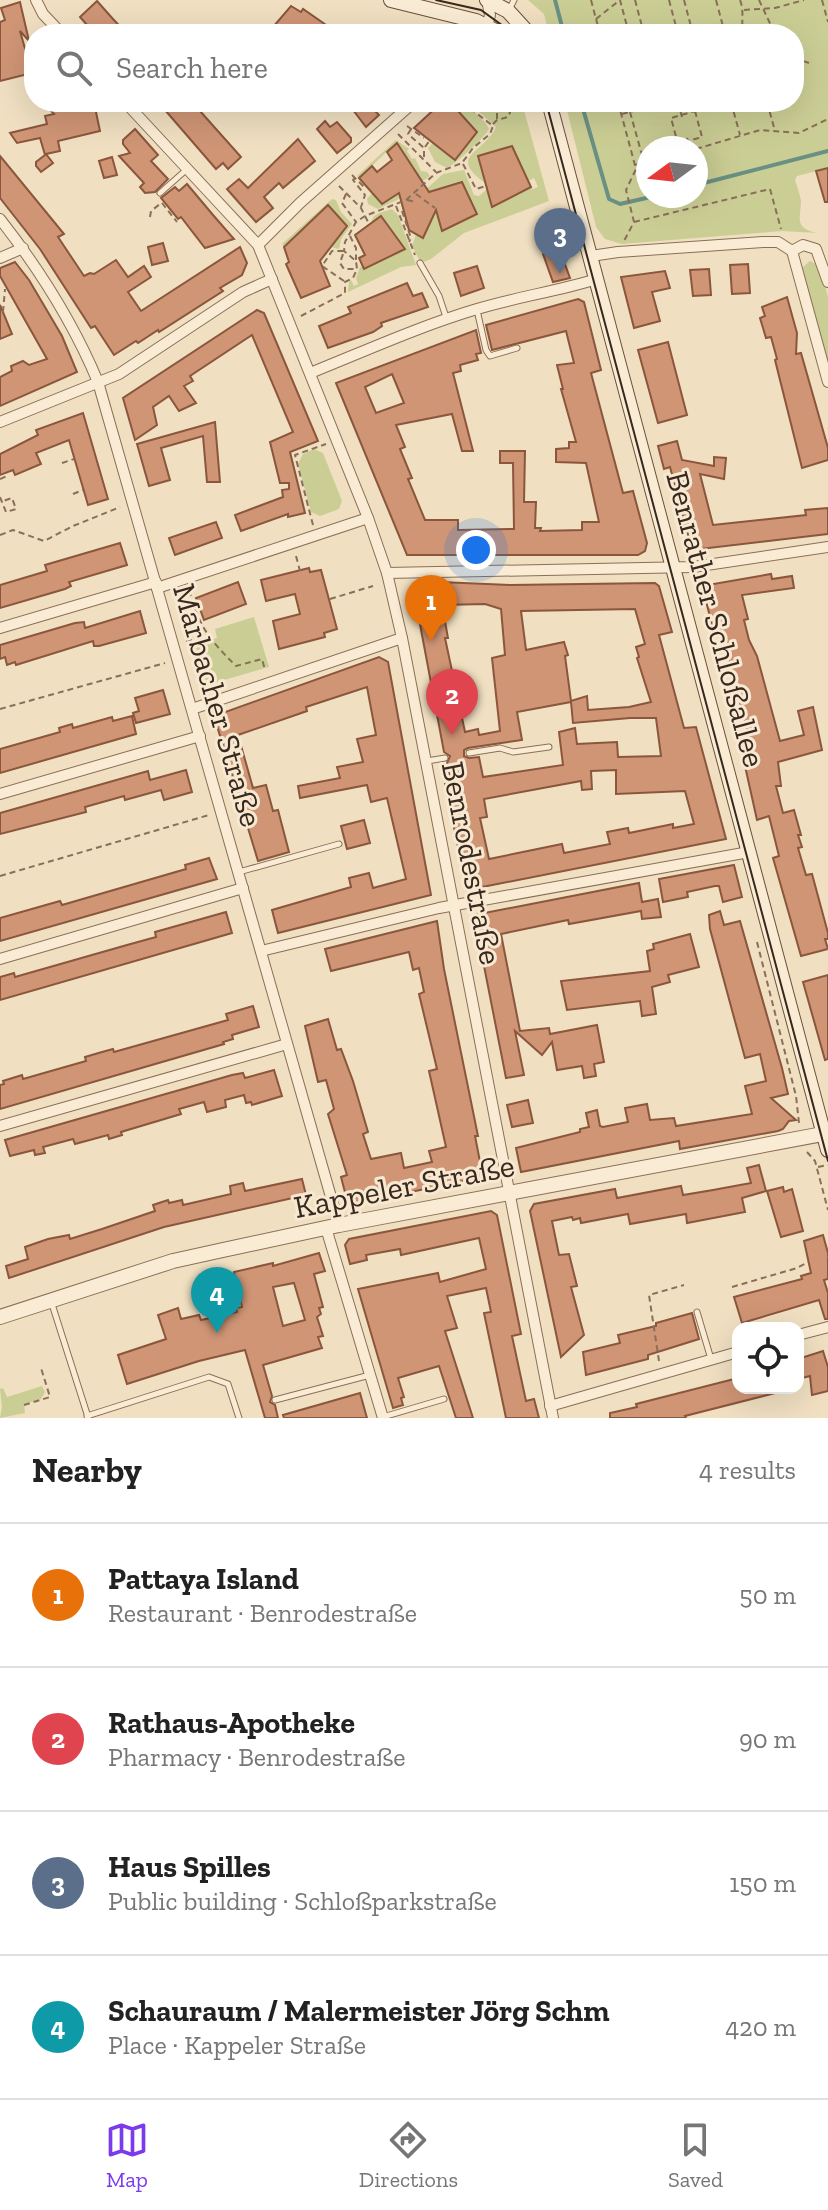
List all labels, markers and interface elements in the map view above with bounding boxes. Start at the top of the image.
search box [24,24,804,112]
icon: search [52,46,96,90]
text: Search here [116,50,268,86]
north arrow [636,136,708,208]
pin: 3 [534,208,586,274]
street label: Benrather Schloßallee [658,467,774,771]
your location [456,530,496,570]
pin: 1 [405,575,457,641]
street label: Marbacher Straße [165,579,271,831]
pin: 2 [426,669,478,735]
street label: Benrodestraße [434,758,510,968]
street label: Kappeler Straße [291,1146,517,1226]
pin: 4 [191,1267,243,1333]
map controls [732,1322,804,1394]
button: locate [732,1322,804,1394]
text: Nearby [32,1450,142,1491]
text: 4 results [699,1454,796,1486]
text: Pattaya Island [108,1561,299,1597]
text: 1 [53,1579,63,1611]
text: 50 m [739,1579,796,1611]
text: Restaurant · Benrodestraße [108,1597,417,1629]
text: Rathaus-Apotheke [108,1705,355,1741]
text: 2 [51,1723,65,1755]
text: 90 m [739,1723,796,1755]
text: Pharmacy · Benrodestraße [108,1741,405,1773]
text: Haus Spilles [108,1849,271,1885]
text: 3 [51,1867,65,1899]
text: 150 m [729,1867,796,1899]
text: Public building · Schloßparkstraße [108,1885,497,1917]
text: Schauraum / Malermeister Jörg Schm [108,1993,610,2029]
text: 4 [51,2011,65,2043]
text: 420 m [725,2011,796,2043]
text: Place · Kappeler Straße [108,2029,366,2061]
tab: Map [105,2118,149,2193]
tab: Directions [359,2118,458,2193]
tab: Saved [668,2118,723,2193]

